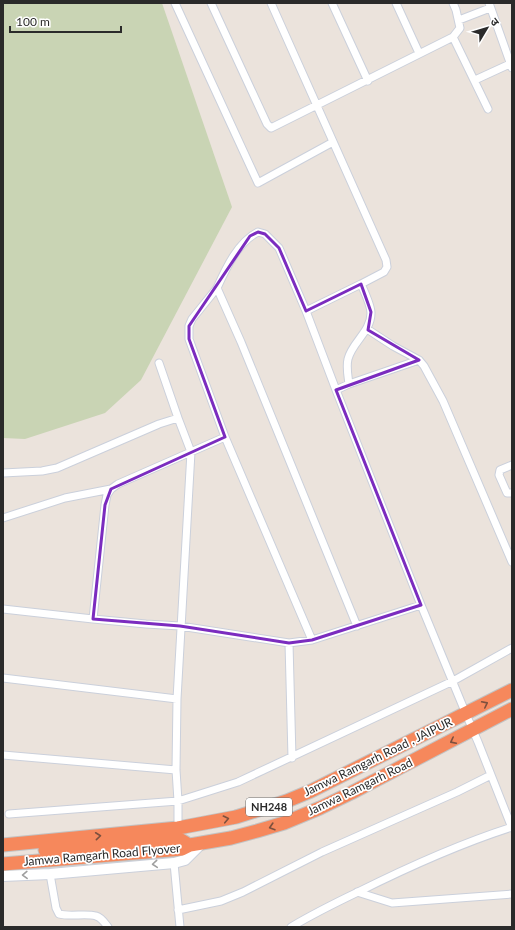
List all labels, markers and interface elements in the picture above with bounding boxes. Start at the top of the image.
scale bar [10,8,121,34]
north arrow [467,8,507,48]
text: 100 m [16,14,50,29]
text: उ [488,15,503,29]
one-way arrow [481,701,488,709]
street label: Jamwa Ramgarh Road , JAIPUR [301,715,455,799]
one-way arrow [449,736,457,743]
street label: Jamwa Ramgarh Road [305,755,415,819]
road number: NH248 [246,798,292,816]
one-way arrow [223,815,229,823]
one-way arrow [269,822,276,830]
one-way arrow [95,832,101,841]
street label: Jamwa Ramgarh Road Flyover [23,840,182,869]
one-way arrow [152,860,158,869]
one-way arrow [22,871,28,879]

